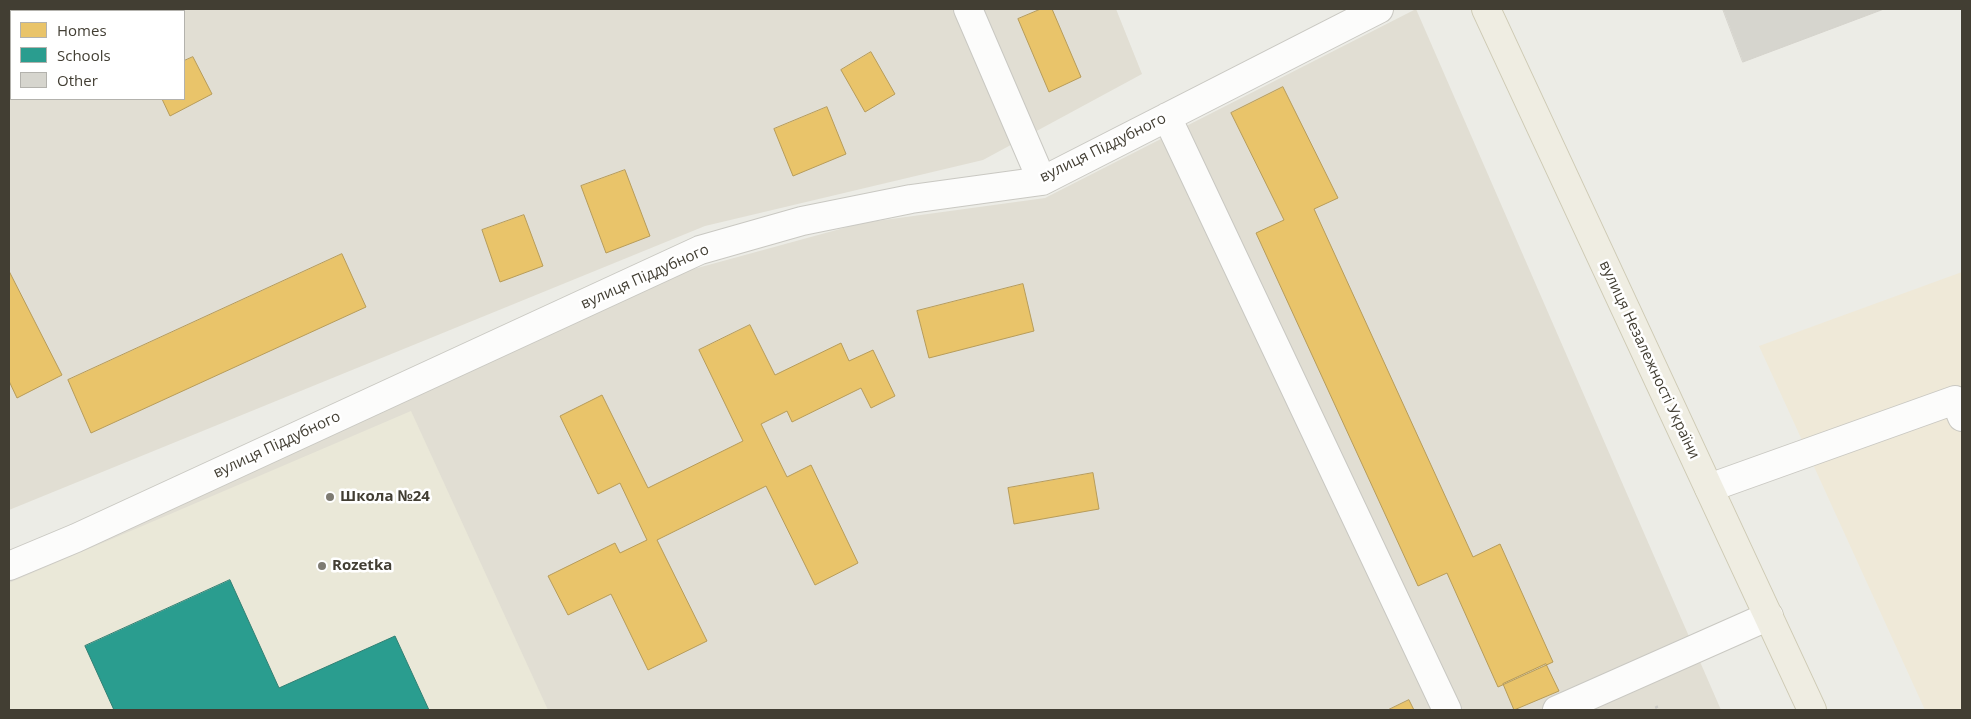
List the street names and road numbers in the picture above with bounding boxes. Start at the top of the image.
street label: вулиця Піддубного [1037,110,1169,186]
street label: вулиця Піддубного [578,241,712,313]
street label: вулиця Незалежності України [1595,258,1703,462]
street label: вулиця Піддубного [211,408,343,482]

